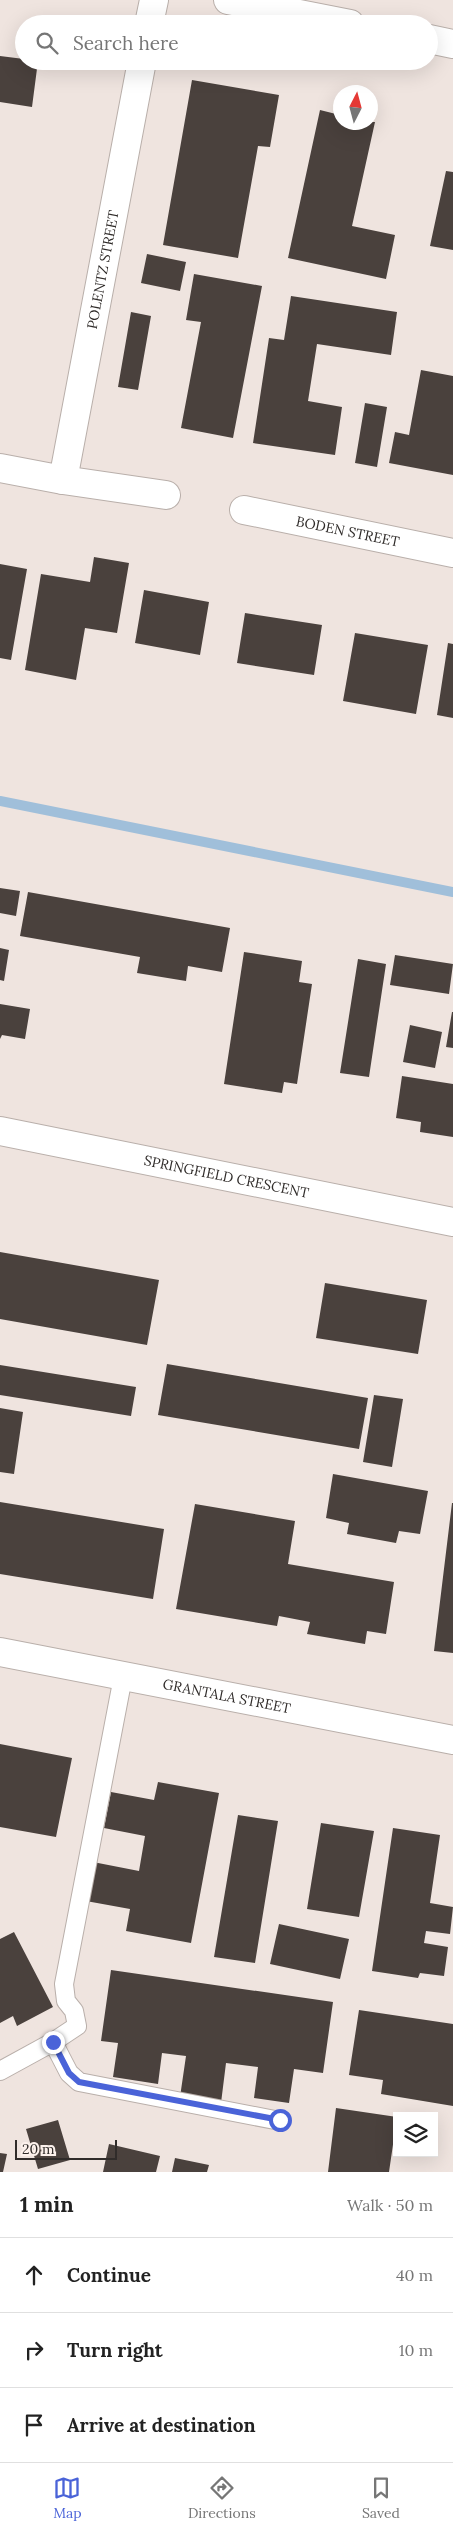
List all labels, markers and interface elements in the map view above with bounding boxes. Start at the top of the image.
search box [15,15,438,70]
icon: search [33,29,61,57]
text: Search here [73,31,179,55]
north arrow [333,85,378,130]
street label: POLENTZ STREET [83,209,123,330]
street label: BODEN STREET [294,512,401,551]
street label: SPRINGFIELD CRESCENT [142,1151,311,1202]
street label: GRANTALA STREET [161,1675,292,1717]
route end [42,2031,65,2054]
route start [269,2109,292,2132]
map controls [393,2112,438,2157]
button: layers [393,2112,438,2157]
scale bar [15,2137,118,2160]
text: 20 m [22,2140,54,2158]
text: 1 min [20,2191,74,2218]
text: Walk · 50 m [347,2195,433,2215]
icon: ahead [20,2261,48,2289]
text: Continue [67,2263,151,2287]
text: 40 m [396,2265,433,2285]
icon: right [20,2336,48,2364]
text: Turn right [67,2338,163,2362]
text: 10 m [399,2340,433,2360]
icon: arrive [20,2411,48,2439]
text: Arrive at destination [67,2413,256,2437]
tab: Map [53,2474,82,2522]
tab: Directions [188,2474,256,2522]
tab: Saved [362,2474,400,2522]

